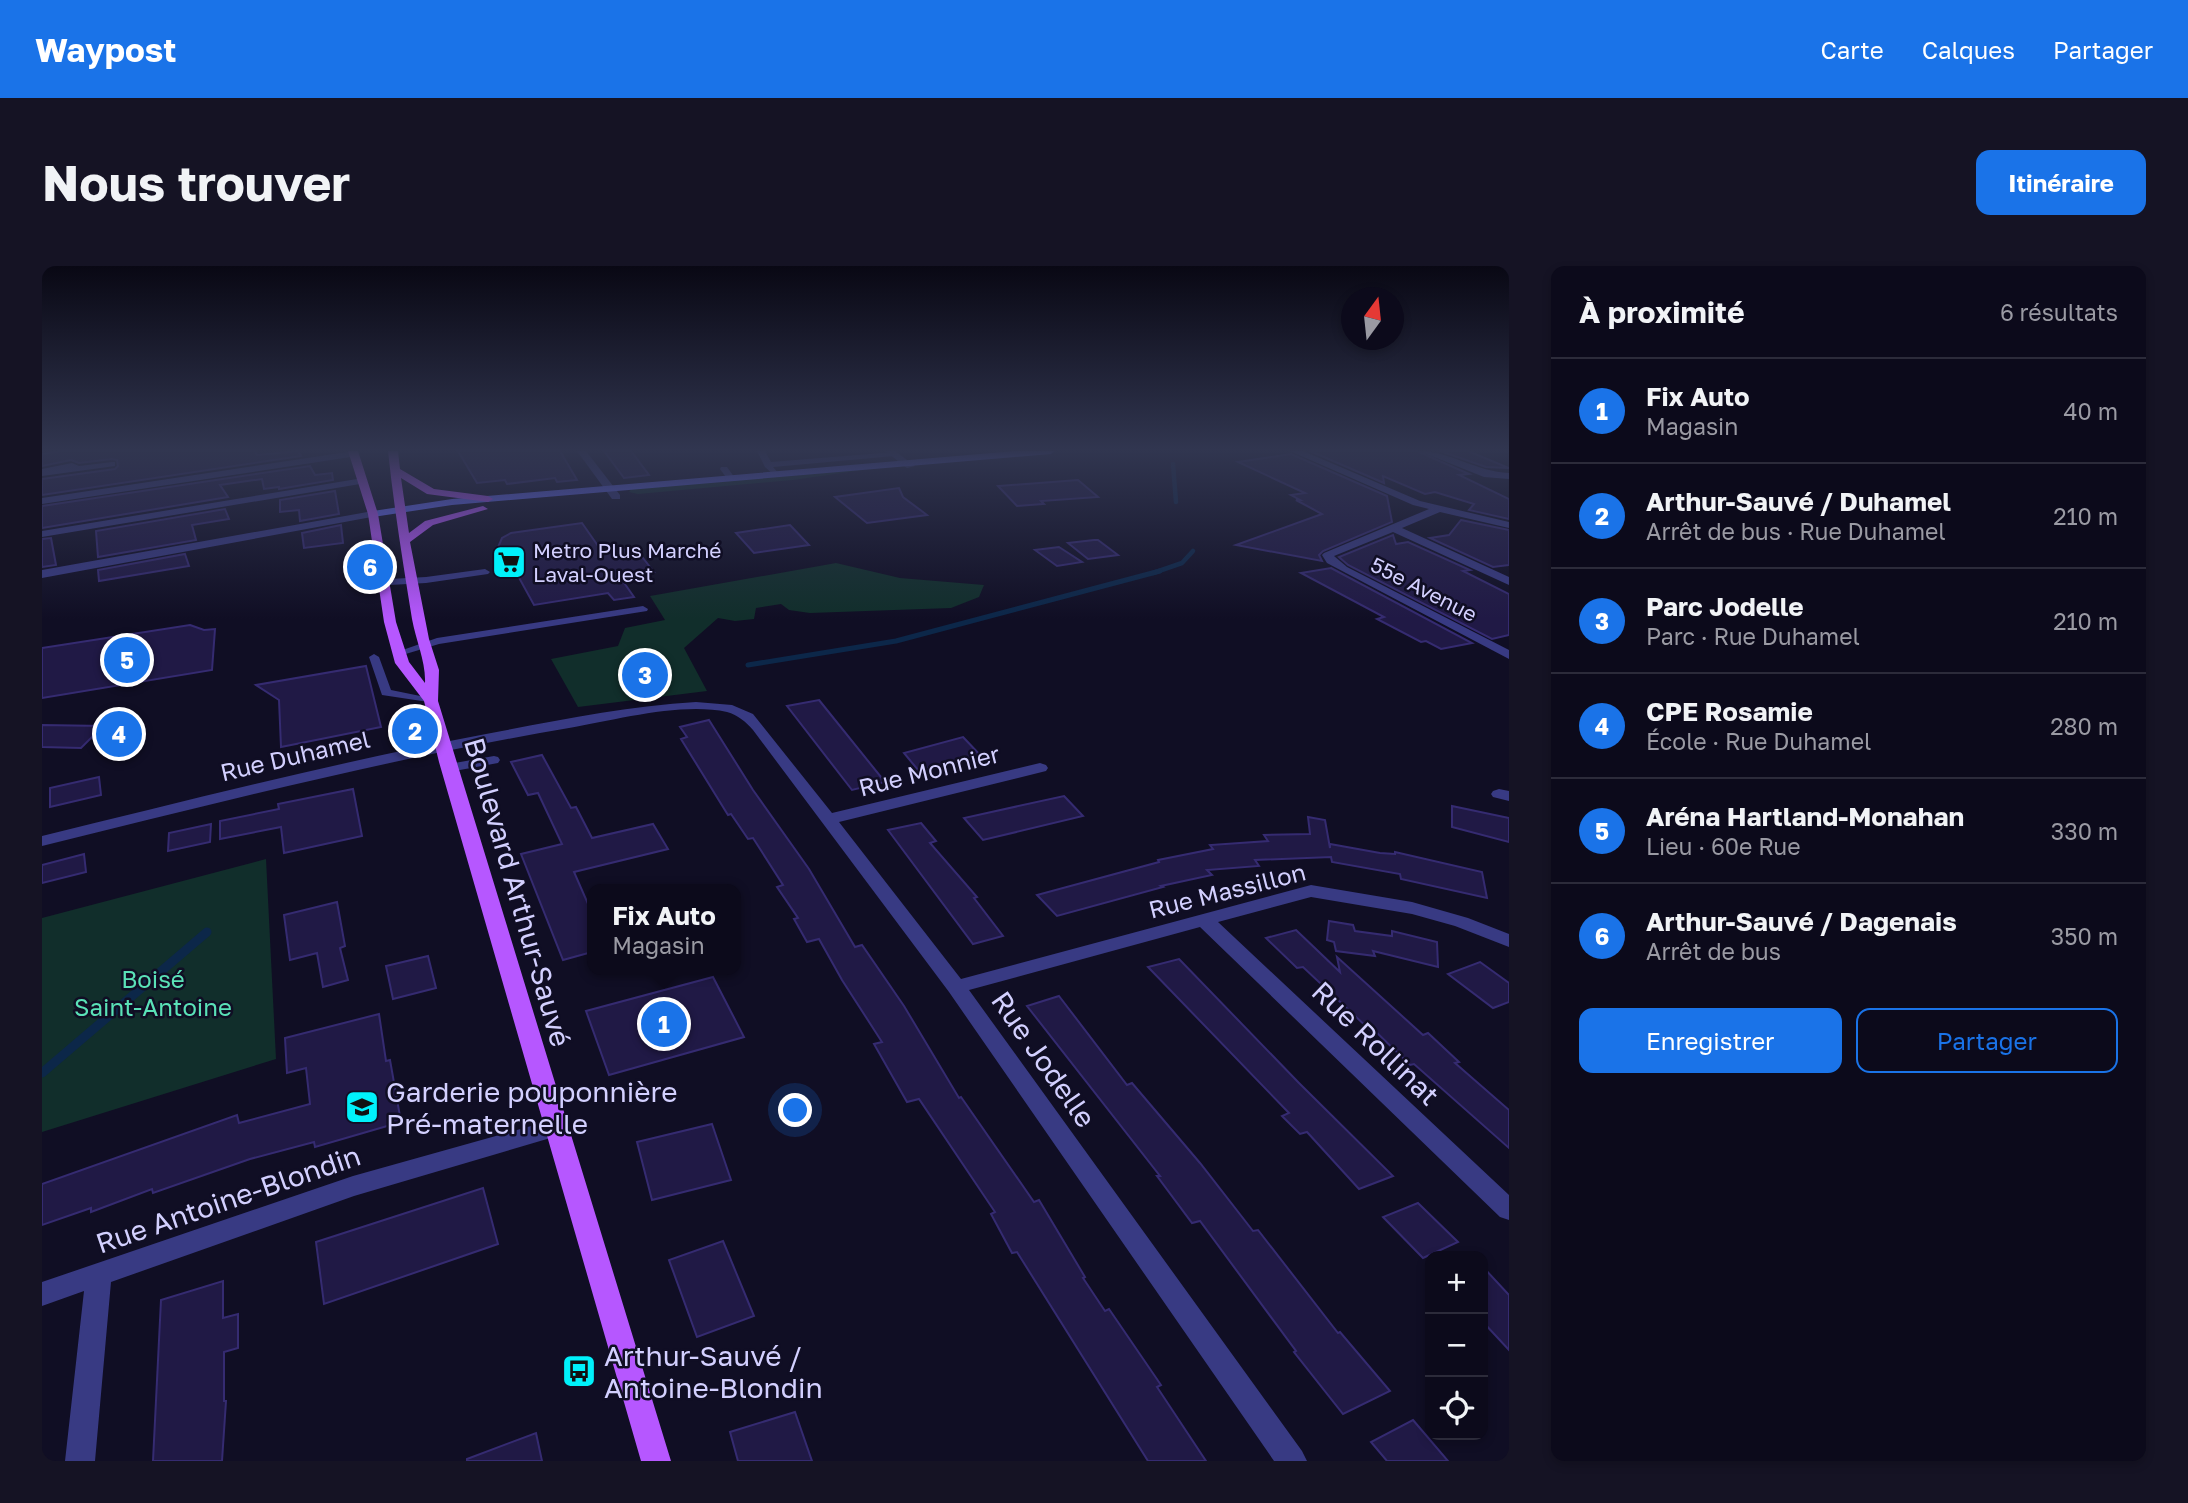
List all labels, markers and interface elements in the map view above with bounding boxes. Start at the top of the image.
text: Waypost [35,30,176,69]
text: Carte [1820,35,1884,64]
text: Calques [1922,35,2015,64]
text: Partager [2053,35,2153,64]
button: Itinéraire [1976,150,2146,215]
text: Nous trouver [42,153,350,212]
north arrow [1341,287,1404,350]
text: À proximité [1579,294,1745,330]
text: 6 résultats [2000,298,2118,326]
text: Fix Auto [1646,381,1750,412]
text: 1 [1596,397,1608,425]
text: 40 m [2064,397,2118,425]
text: Magasin [1646,412,1738,440]
text: Arthur-Sauvé / Duhamel [1646,486,1951,517]
text: 2 [1595,502,1609,530]
text: 210 m [2053,502,2118,530]
text: Arrêt de bus · Rue Duhamel [1646,517,1946,545]
place label: Metro Plus Marché Laval-Ouest [533,537,721,587]
pin: 6 [347,541,393,593]
supermarket icon: Metro Plus Marché Laval-Ouest [490,543,528,581]
street label: 55e Avenue [1366,551,1482,627]
text: Parc Jodelle [1646,591,1804,622]
text: 3 [1595,607,1609,635]
text: 210 m [2053,607,2118,635]
text: Parc · Rue Duhamel [1646,622,1860,650]
pin: 5 [104,634,150,686]
pin: 3 [622,649,668,701]
text: CPE Rosamie [1646,696,1813,727]
pin: 2 [392,705,438,757]
pin: 4 [96,708,142,760]
text: 4 [1595,712,1609,740]
text: 280 m [2050,712,2118,740]
street label: Rue Duhamel [217,724,373,786]
text: École · Rue Duhamel [1646,727,1871,755]
street label: Boulevard Arthur-Sauvé [458,734,578,1050]
street label: Rue Monnier [855,738,1003,802]
text: Aréna Hartland-Monahan [1646,801,1964,832]
text: 5 [1595,817,1609,845]
text: 330 m [2051,817,2118,845]
text: Lieu · 60e Rue [1646,832,1801,860]
street label: Rue Massillon [1146,856,1308,924]
popup [587,884,741,975]
text: Fix Auto [612,900,716,931]
text: Arthur-Sauvé / Dagenais [1646,906,1957,937]
text: 6 [1595,922,1609,950]
text: 350 m [2051,922,2118,950]
text: Magasin [612,931,705,959]
text: Arrêt de bus [1646,937,1781,965]
park label: Boisé Saint-Antoine [74,964,232,1021]
street label: Rue Rollinat [1306,974,1446,1112]
street label: Rue Jodelle [985,985,1103,1133]
pin: 1 [641,998,687,1050]
button: Enregistrer [1579,1008,1842,1073]
button: Partager [1856,1008,2118,1073]
place label: Garderie pouponnière Pré-maternelle [386,1075,677,1140]
school or university icon: Garderie pouponnière Pré-maternelle [343,1088,381,1126]
your location [778,1093,812,1127]
street label: Rue Antoine-Blondin [91,1138,365,1260]
map controls [1425,1251,1488,1440]
button: + [1425,1251,1488,1314]
button: − [1425,1314,1488,1377]
place label: Arthur-Sauvé / Antoine-Blondin [604,1339,823,1404]
bus stop icon: Arthur-Sauvé / Antoine-Blondin [560,1352,598,1390]
button: locate [1425,1377,1488,1440]

